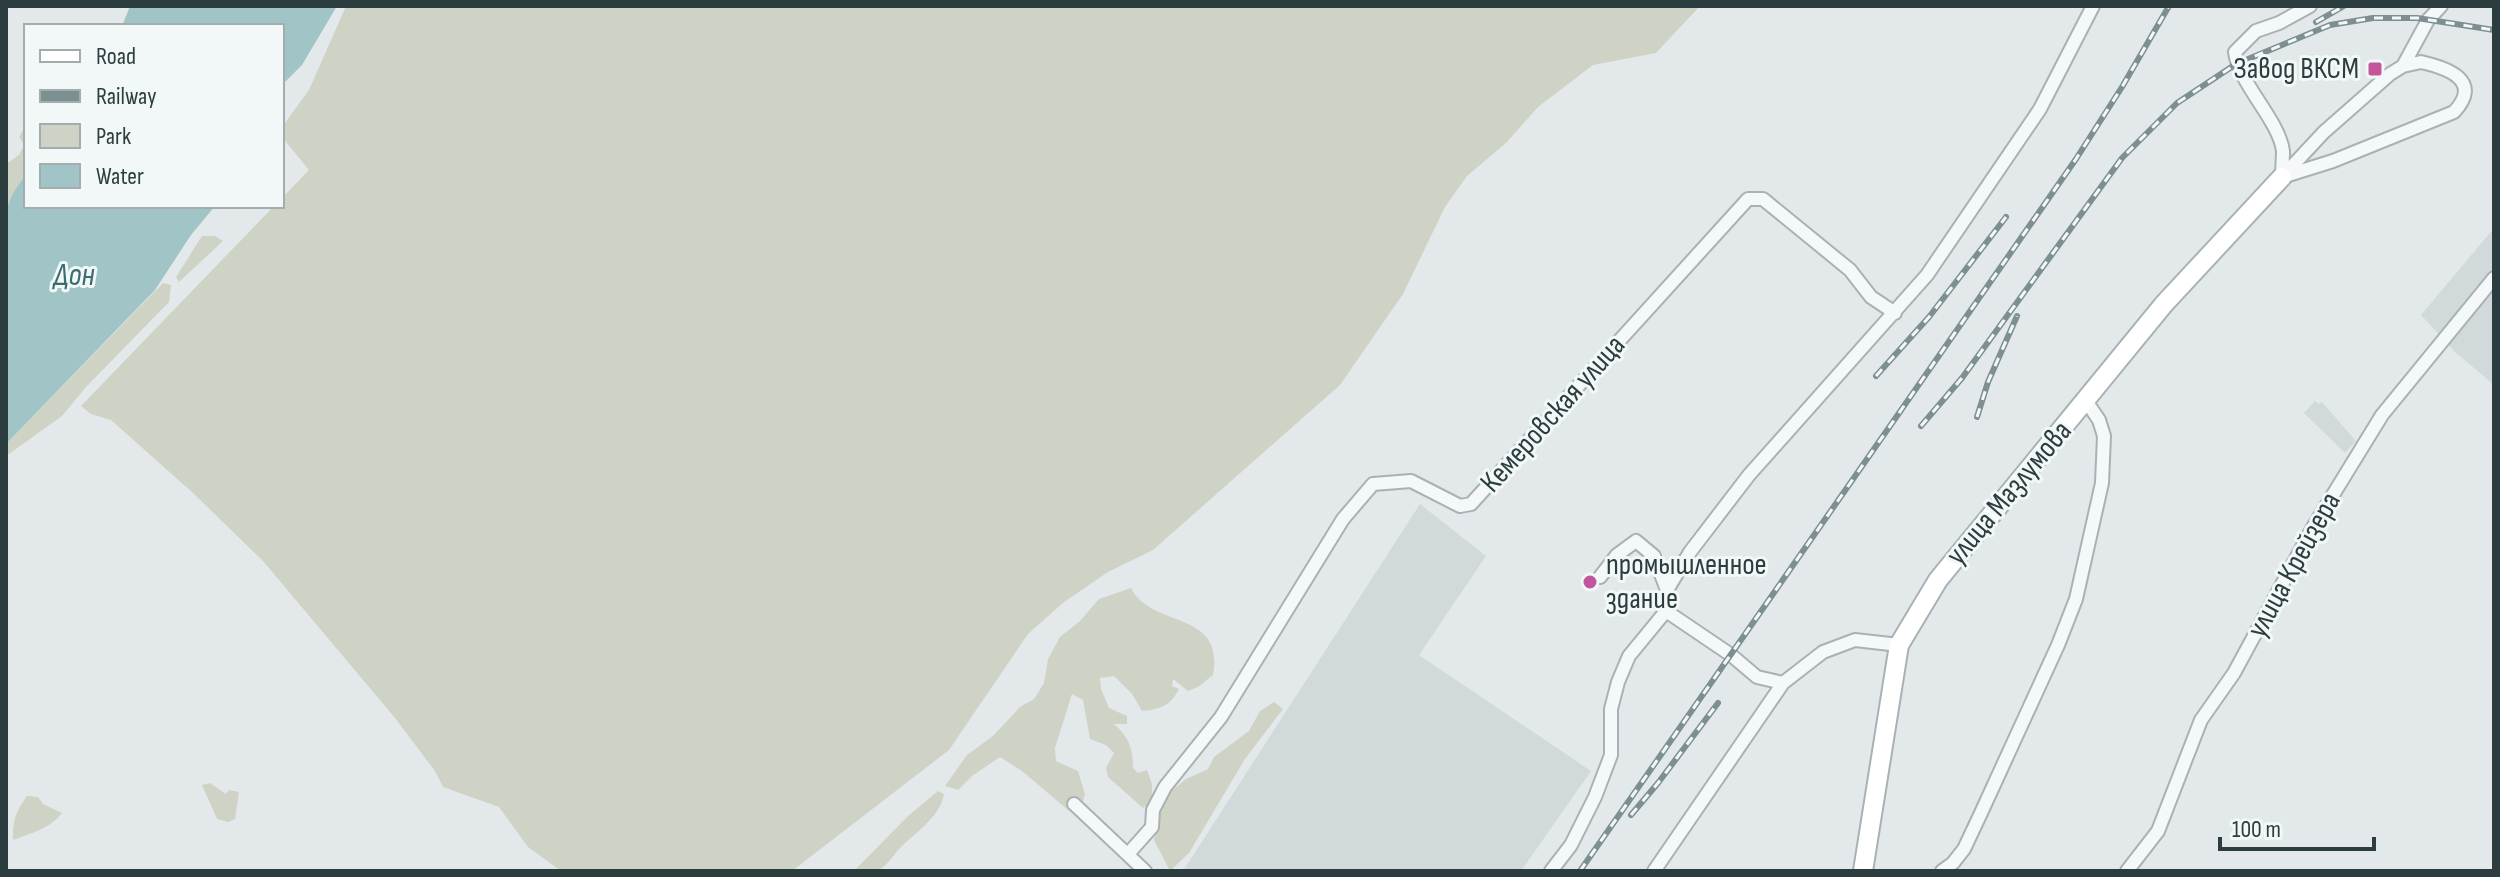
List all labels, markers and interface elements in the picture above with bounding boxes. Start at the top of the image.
legend [24,24,284,208]
text: Road [96,42,136,71]
place label: Завод ВКСМ [2233,51,2359,87]
marker: Завод ВКСМ [2366,60,2384,78]
text: Railway [96,82,156,111]
text: Park [96,122,131,151]
text: Water [96,162,144,191]
water label: Дон [51,256,95,295]
street label: Кемеровская улица [1473,328,1633,500]
street label: улица Мазлумова [1938,414,2080,572]
street label: улица Крейзера [2239,486,2349,644]
place label: промышленное здание [1606,547,1767,617]
marker: промышленное здание [1581,573,1599,591]
scale bar [2220,801,2374,851]
text: 100 m [2232,815,2281,844]

